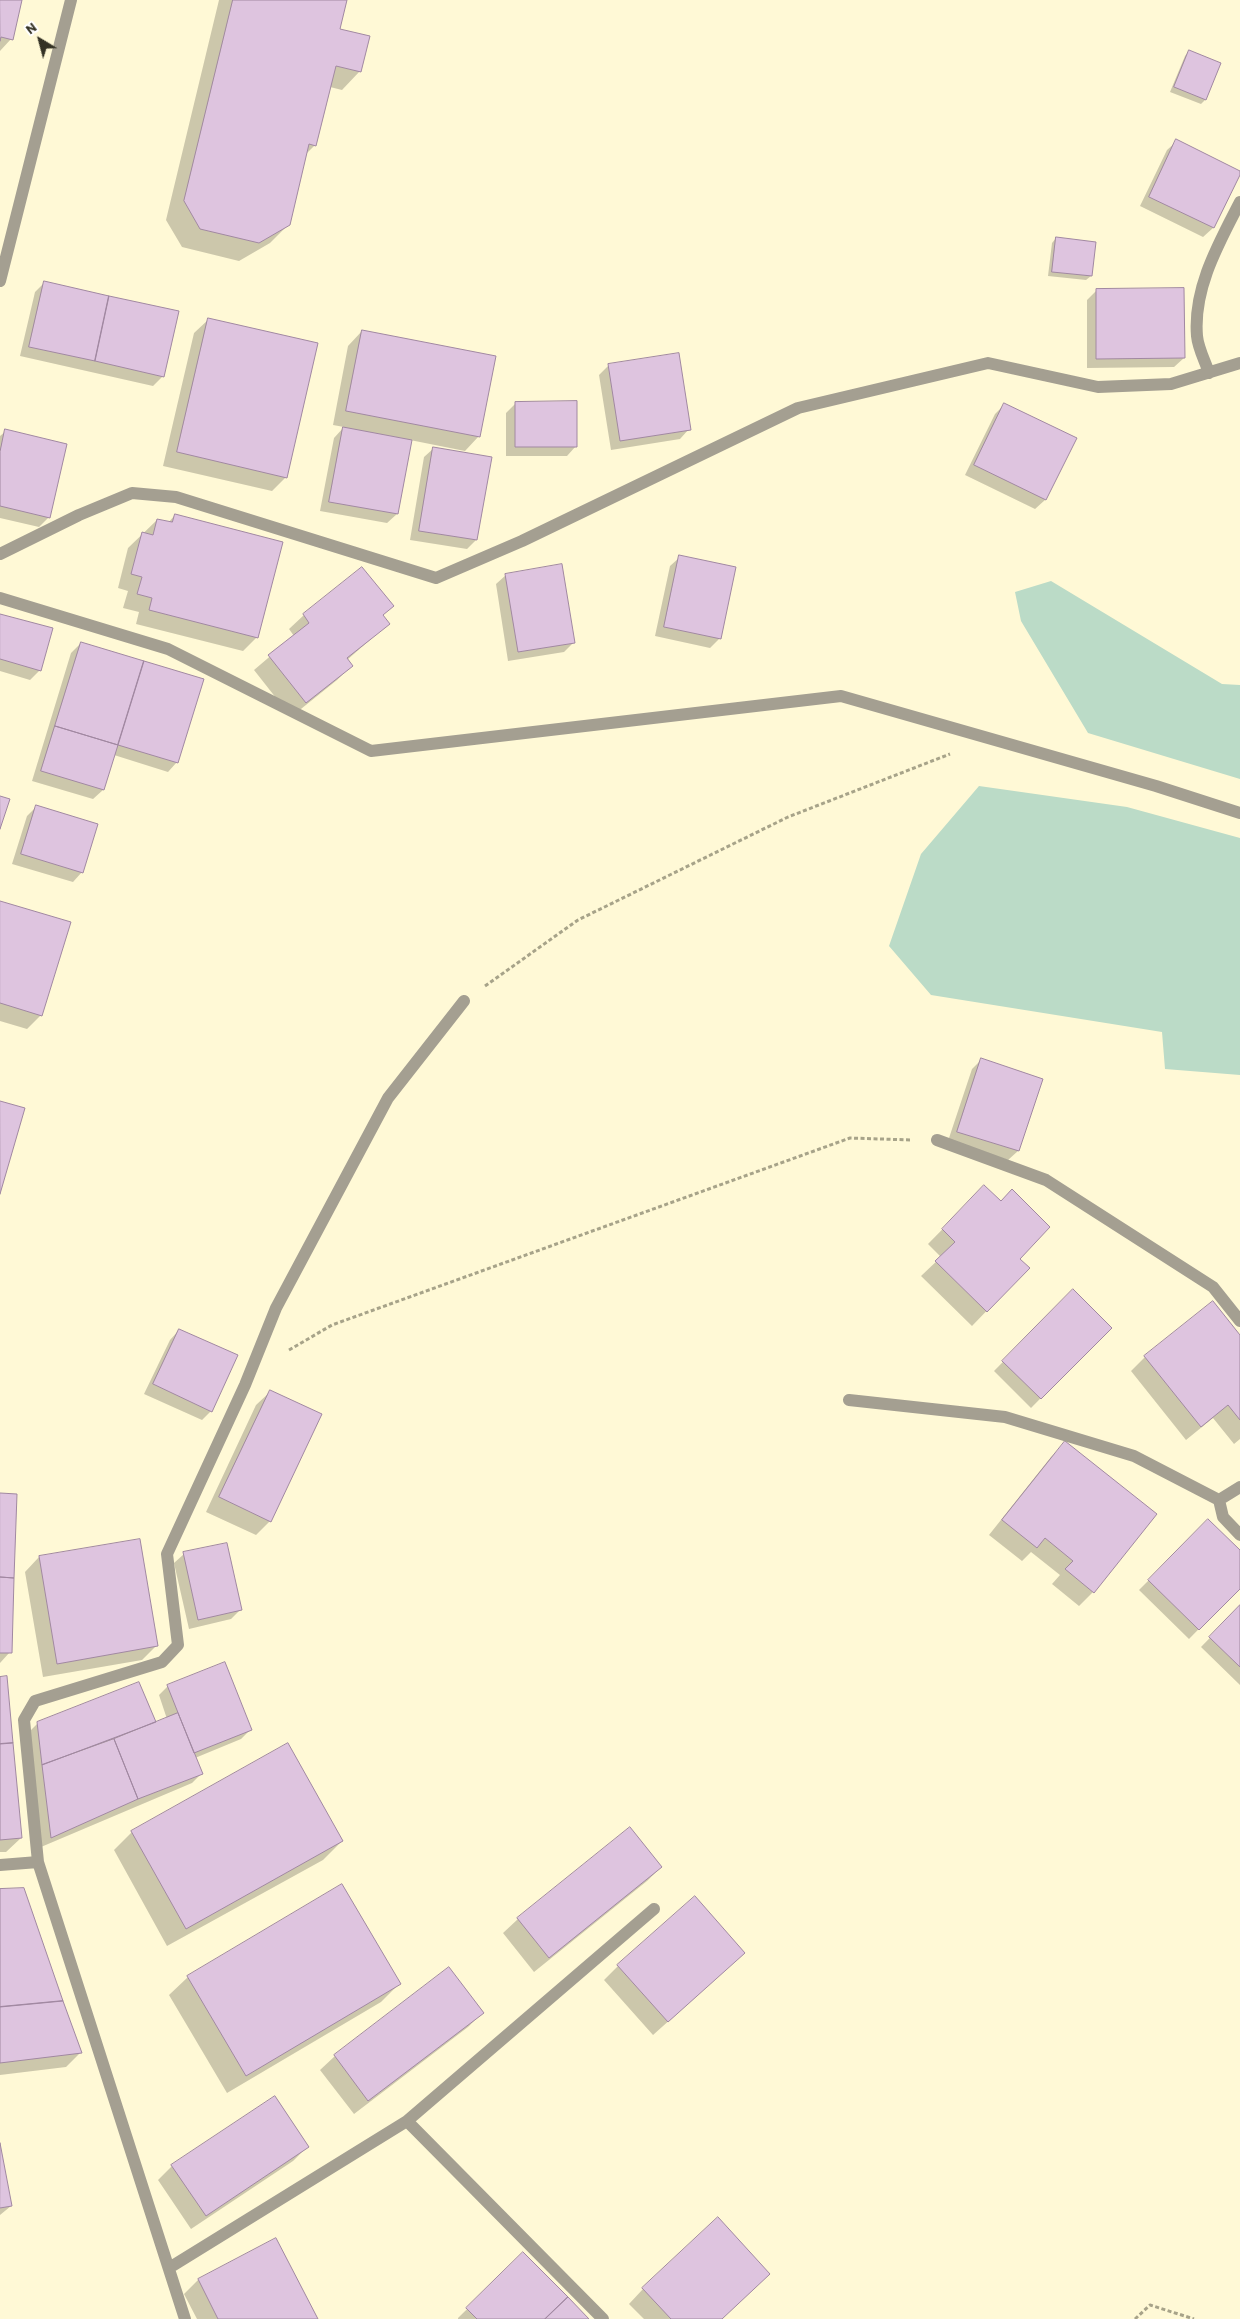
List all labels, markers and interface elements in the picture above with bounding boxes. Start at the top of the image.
north arrow [15,15,65,65]
text: N [22,18,40,37]

